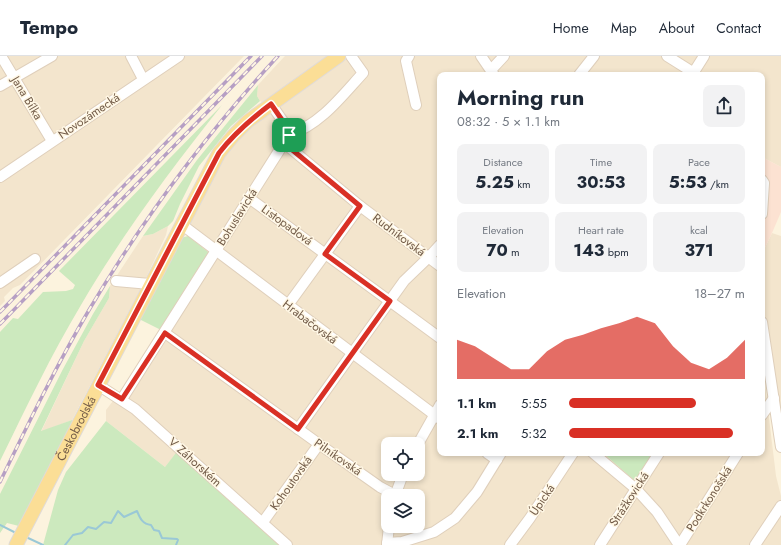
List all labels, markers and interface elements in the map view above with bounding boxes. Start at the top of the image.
text: Tempo [20,14,78,41]
text: Home [553,18,589,38]
text: Map [611,18,637,38]
text: About [659,18,694,38]
text: Contact [716,18,761,38]
street label: Jana Bílka [6,71,47,123]
text: Morning run [457,81,584,113]
button: share [703,85,745,127]
street label: Novozámecká [55,89,124,143]
text: 08:32 · 5 × 1.1 km [457,112,560,131]
pin [272,118,306,152]
icon: arrive [278,124,300,146]
text: Distance [483,154,523,170]
text: Time [590,154,612,170]
text: Pace [688,154,710,170]
text: 5.25 [475,170,514,194]
text: 30:53 [577,170,625,194]
text: 5:53 [669,170,707,194]
text: km [514,176,531,192]
text: /km [707,176,729,192]
street label: Bohuslavická [212,185,262,249]
street label: Listopadová [258,200,317,250]
street label: Rudníkovská [369,209,429,261]
text: Elevation [482,222,524,238]
text: Heart rate [578,222,624,238]
text: kcal [690,222,708,238]
text: 70 [486,238,508,262]
text: 143 [573,238,604,262]
text: 371 [684,238,714,262]
text: m [508,244,520,260]
text: bpm [604,244,629,260]
text: Elevation [457,284,506,303]
text: 18–27 m [694,284,745,303]
street label: Hrabačovská [279,295,341,349]
street label: Českobrodská [52,393,101,464]
text: 1.1 km [457,394,496,413]
text: 5:55 [521,394,547,413]
text: 2.1 km [457,424,498,443]
text: 5:32 [521,424,547,443]
street label: V Záhorském [164,433,226,491]
street label: Pilníkovská [310,434,366,480]
map controls [381,437,425,533]
button: locate [381,437,425,481]
street label: Kohoutovská [266,452,316,514]
street label: Podkrkonošská [682,463,736,535]
street label: Strážkovická [605,468,653,530]
street label: Úpická [525,481,559,519]
button: layers [381,489,425,533]

